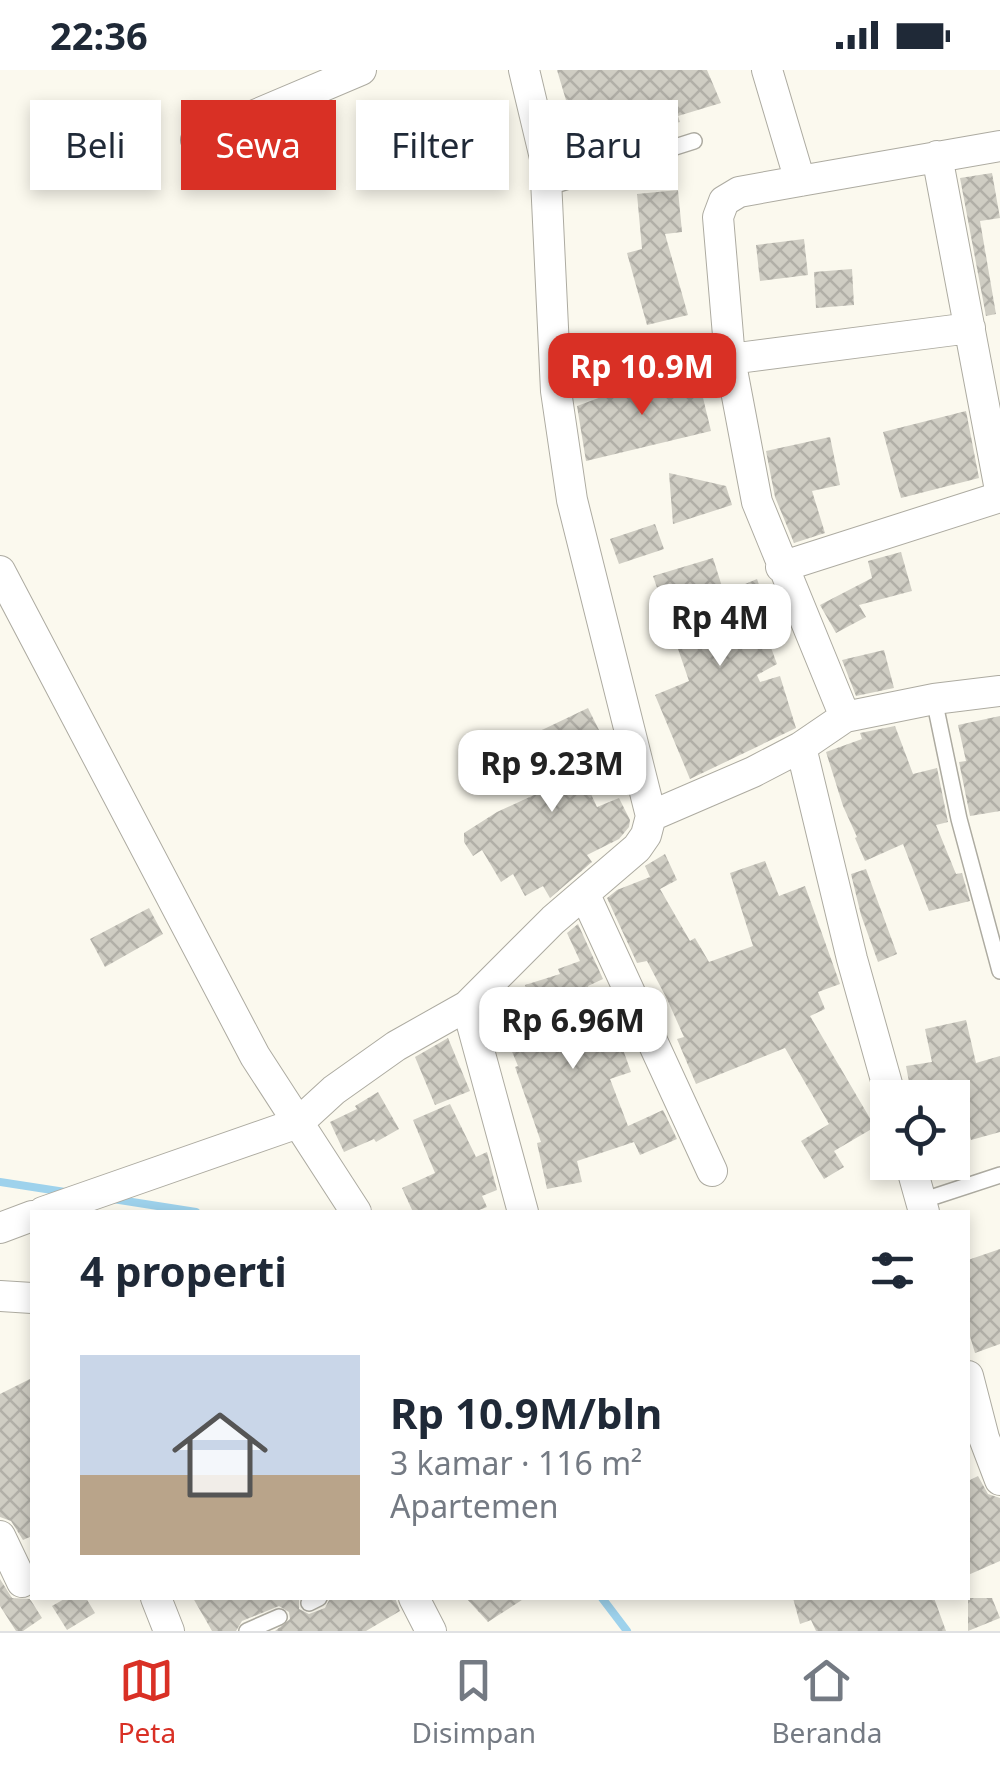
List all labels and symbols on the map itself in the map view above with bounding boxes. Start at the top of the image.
pin: Rp 10.9M [539,333,745,418]
pin: Rp 4M [650,584,790,669]
pin: Rp 9.23M [449,730,655,815]
pin: Rp 6.96M [470,987,676,1072]

